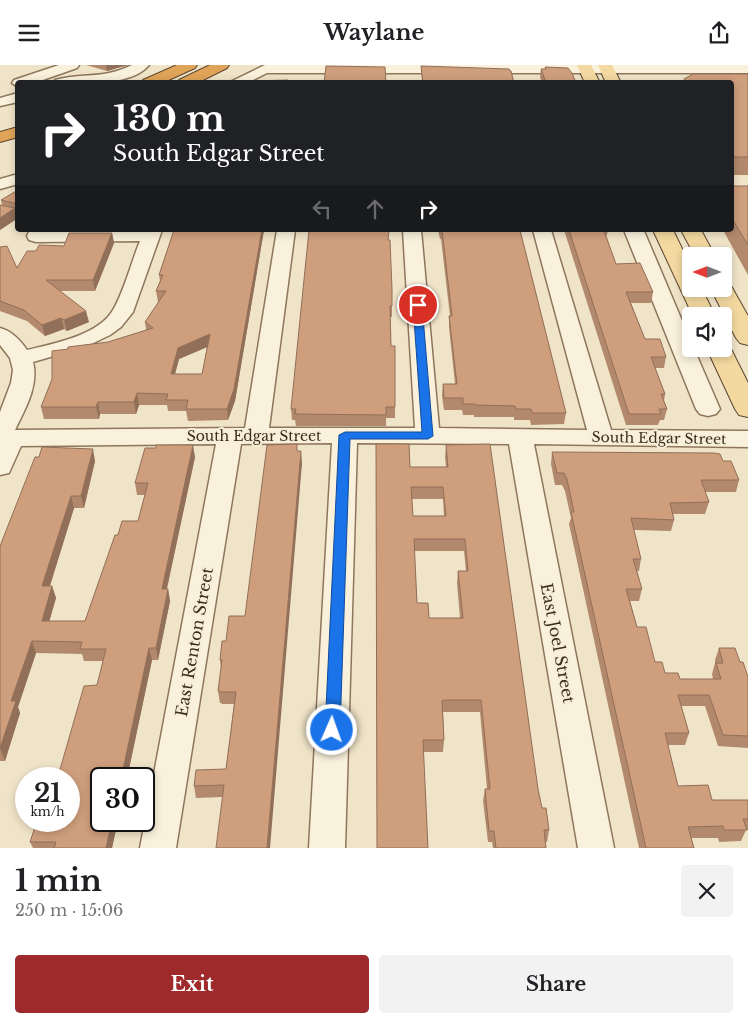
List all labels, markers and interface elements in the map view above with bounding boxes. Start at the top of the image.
icon: menu [15,19,43,47]
text: Waylane [324,19,424,46]
icon: share [705,19,733,47]
text: 130 m [113,97,225,140]
icon: right [30,100,95,165]
text: South Edgar Street [113,140,325,167]
icon: left [308,195,336,223]
icon: ahead [361,195,389,223]
icon: right [414,195,442,223]
north arrow [682,247,732,297]
map controls [682,247,732,357]
pin [397,284,439,326]
icon: arrive [404,291,432,319]
button: sound [682,307,732,357]
street label: South Edgar Street [187,427,322,445]
street label: South Edgar Street [591,428,727,448]
street label: East Renton Street [171,566,217,718]
street label: East Joel Street [537,581,579,705]
position arrow [305,703,357,755]
speed limit sign: 30 [90,767,155,832]
text: 21 [34,778,61,809]
text: km/h [30,804,65,819]
text: 1 min [15,862,102,899]
button: close [681,865,733,917]
text: 250 m · 15:06 [15,900,123,920]
button: Exit [15,955,369,1013]
button: Share [379,955,733,1013]

